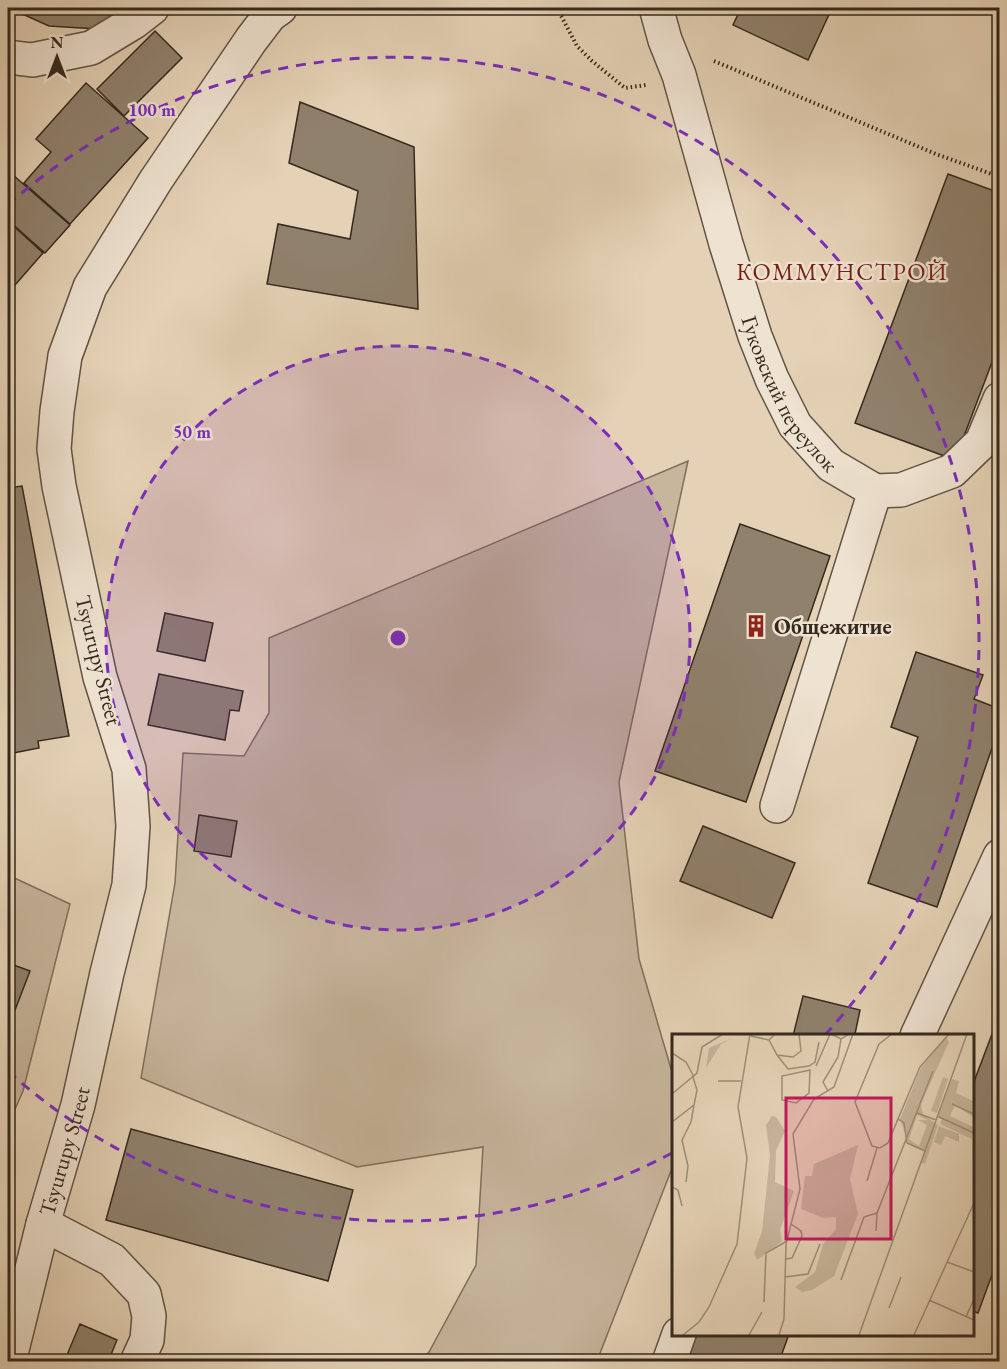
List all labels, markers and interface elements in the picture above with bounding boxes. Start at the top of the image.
north arrow [27,27,87,87]
text: N [51,32,64,53]
text: 100 m [128,98,176,121]
district label: КОММУНСТРОЙ [736,256,948,287]
street label: Гуковский переулок [735,312,845,479]
text: 50 m [173,420,211,443]
street label: Tsyurupy Street [68,592,129,728]
place label: Общежитие [774,612,892,641]
building icon: Общежитие [743,613,769,639]
centre of rings [388,628,408,648]
inset map [672,1034,974,1336]
street label: Tsyurupy Street [32,1084,97,1219]

